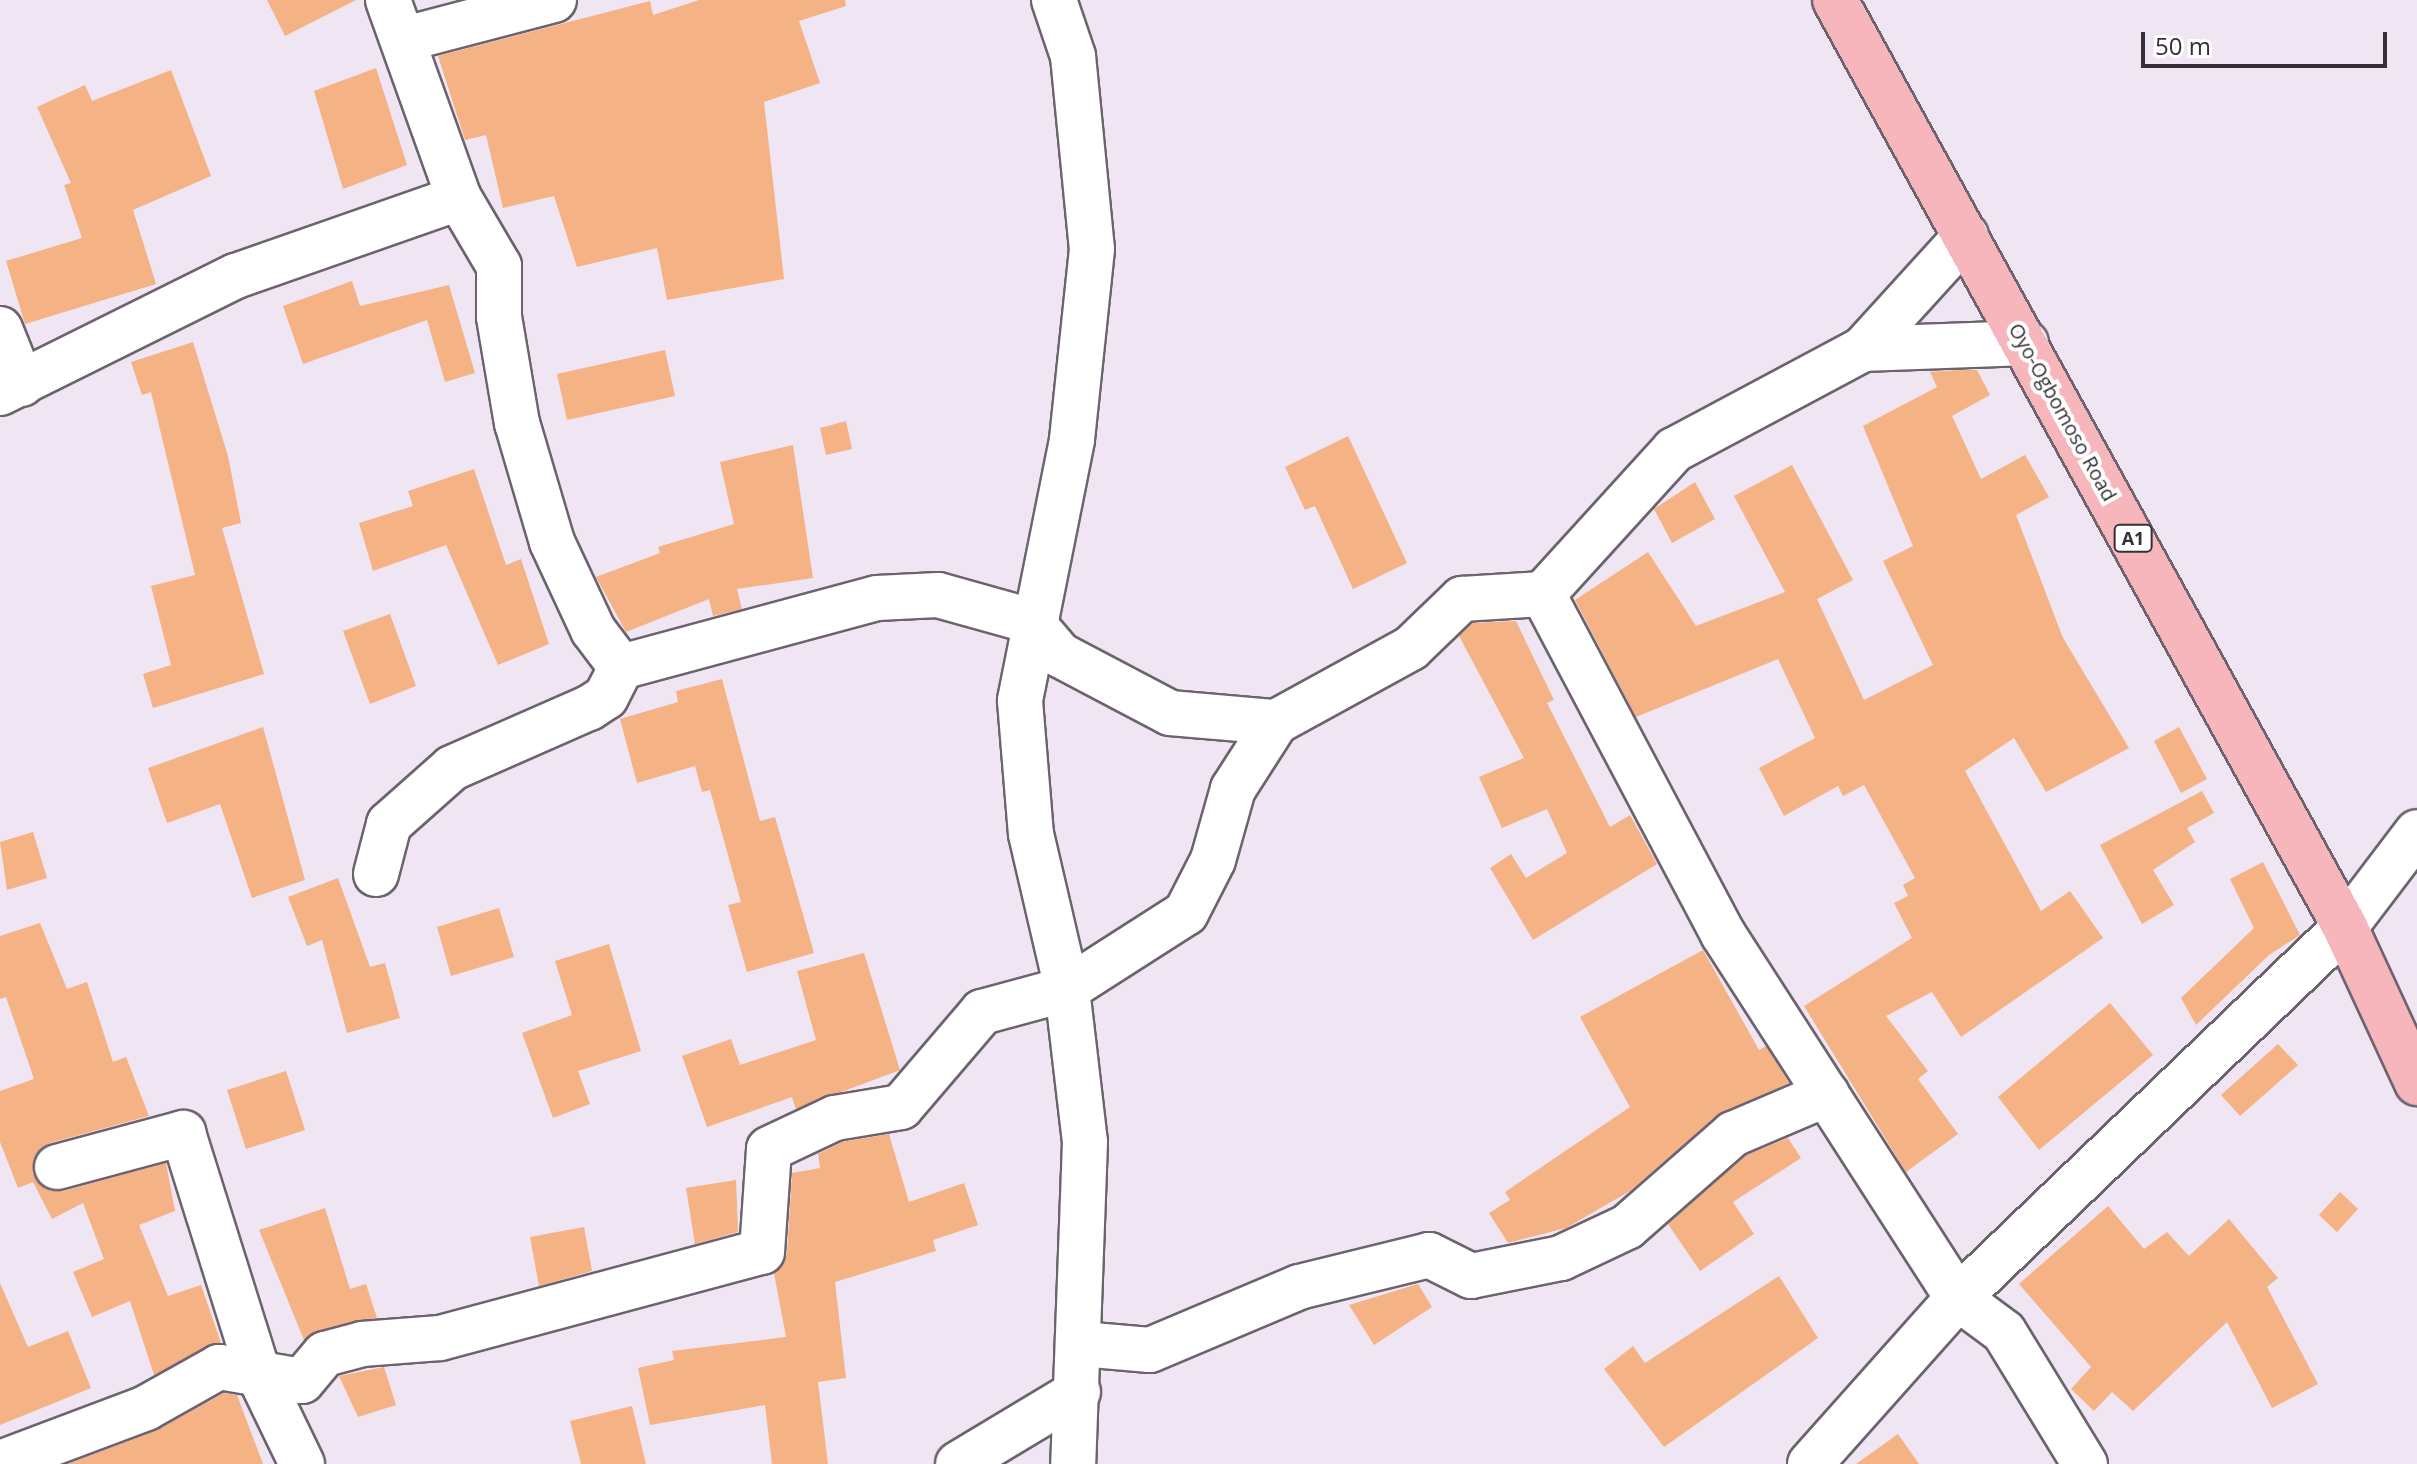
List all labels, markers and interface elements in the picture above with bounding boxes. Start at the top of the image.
scale bar [2145,16,2391,66]
text: 50 m [2155,29,2211,62]
street label: Oyo-Ogbomoso Road [2004,319,2122,505]
road number: A1 [2113,524,2153,552]

